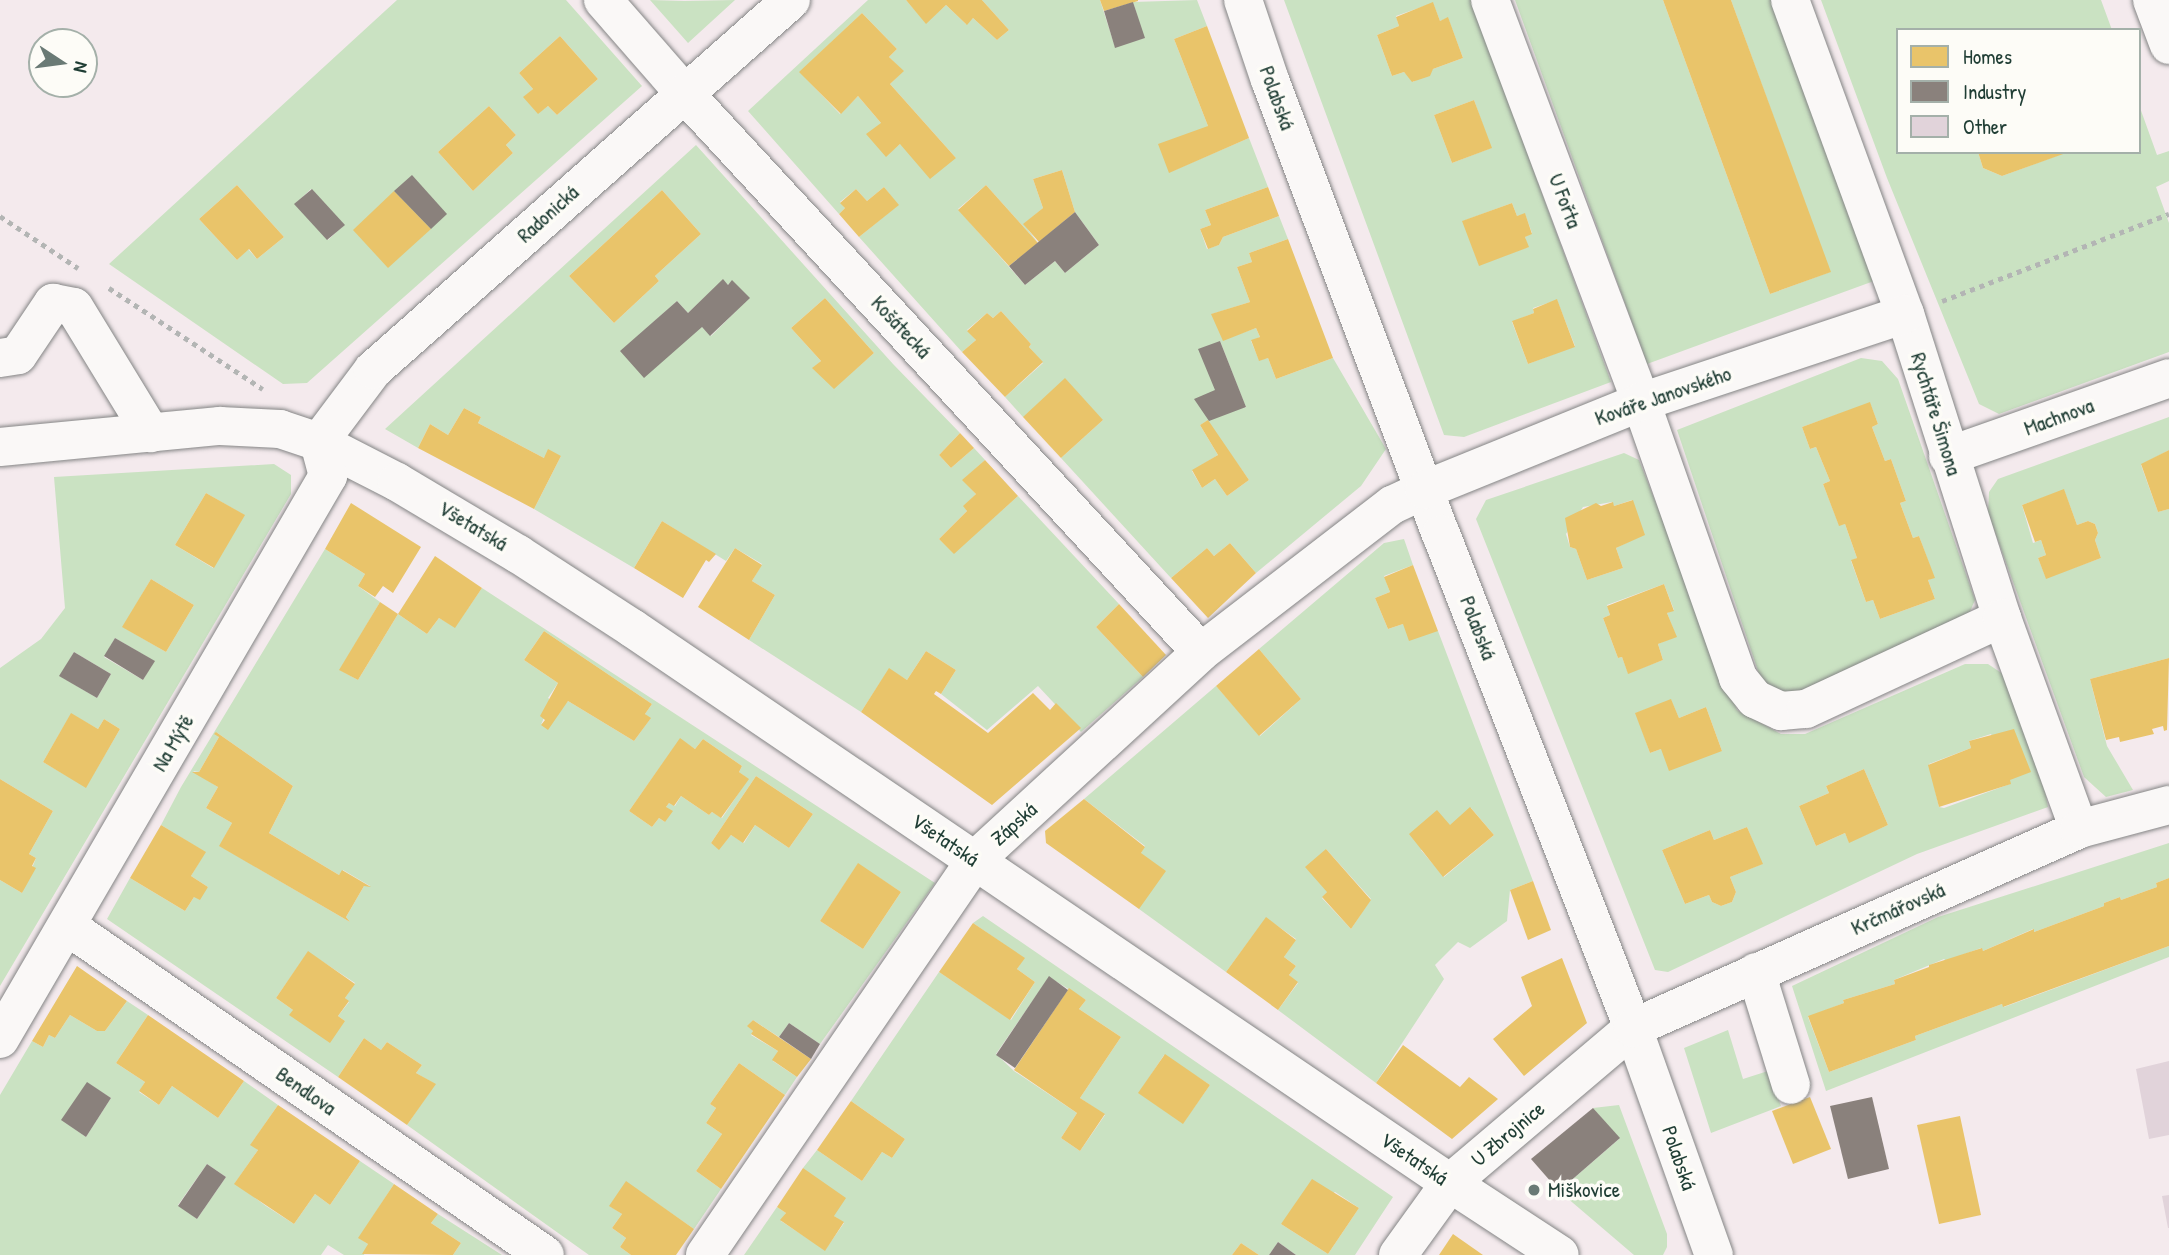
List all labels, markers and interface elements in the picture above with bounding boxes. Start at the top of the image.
north arrow [28,28,98,98]
legend [1896,28,2141,154]
text: Homes [1963,42,2012,71]
text: N [68,59,95,75]
street label: Polabská [1254,63,1300,133]
text: Industry [1963,77,2026,106]
text: Other [1963,112,2007,141]
street label: U Fořta [1543,170,1587,232]
street label: Radonická [512,180,584,248]
street label: Košátecká [866,290,936,364]
street label: Rychtáře Šimona [1905,350,1967,478]
street label: Kováře Janovského [1592,361,1734,431]
street label: Machnova [2021,393,2097,441]
street label: Všetatská [434,496,512,556]
street label: Polabská [1454,593,1502,663]
street label: Na Mýtě [147,710,199,776]
street label: Zápská [986,797,1042,851]
street label: Všetatská [906,808,984,872]
street label: Krčmářovská [1847,877,1949,941]
street label: Bendlova [271,1061,341,1121]
street label: U Zbrojnice [1466,1096,1550,1172]
street label: Polabská [1656,1123,1702,1193]
street label: Všetatská [1375,1127,1453,1191]
place label: Miškovice [1548,1177,1620,1203]
marker: Miškovice [1526,1182,1542,1198]

